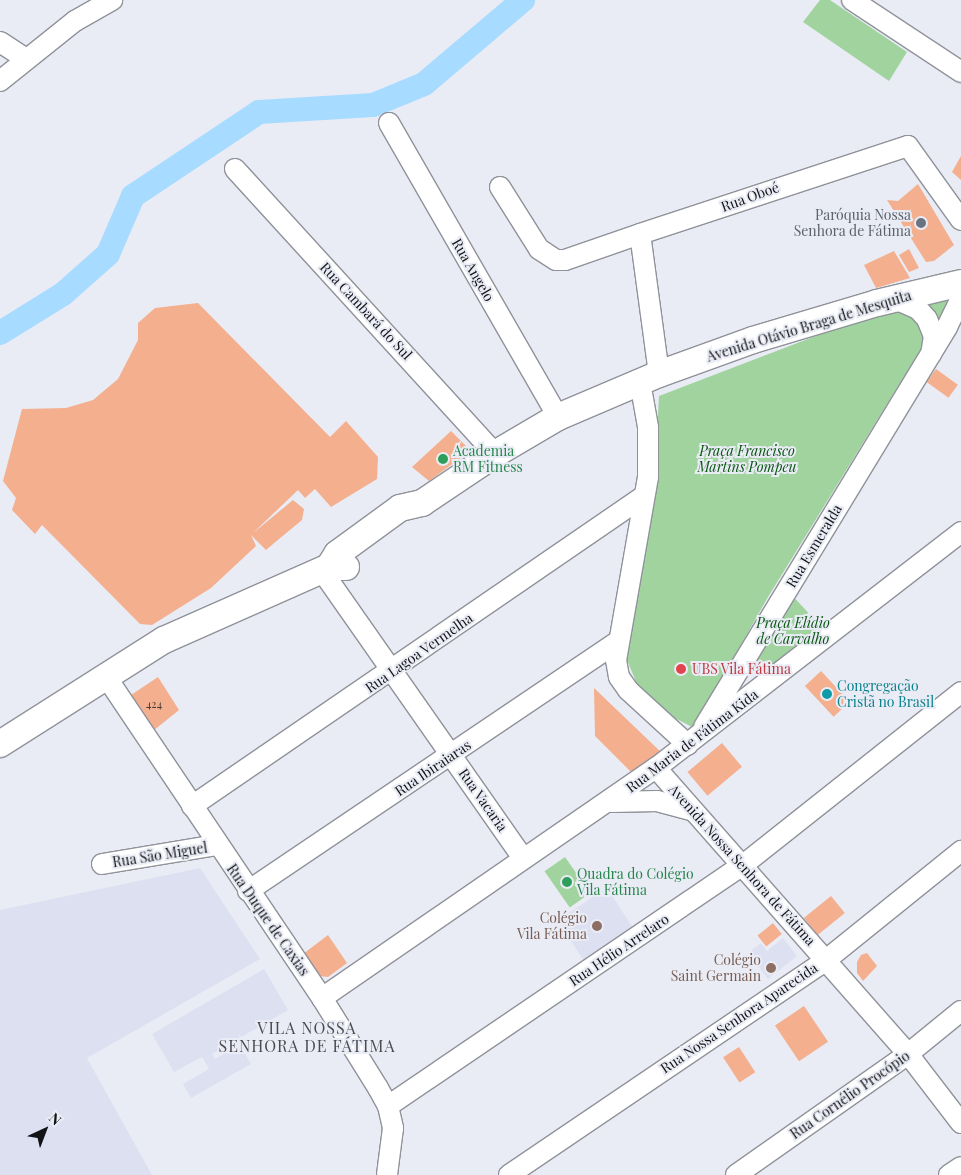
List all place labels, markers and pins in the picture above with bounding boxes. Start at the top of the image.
place label: Paróquia Nossa Senhora de Fátima [793,207,911,240]
marker: Paróquia Nossa Senhora de Fátima [915,217,927,229]
place label: Academia RM Fitness [453,443,523,476]
marker: Academia RM Fitness [437,453,449,465]
place label: UBS Vila Fátima [692,661,792,677]
marker: UBS Vila Fátima [674,662,688,676]
place label: Congregação Cristã no Brasil [837,678,934,710]
marker: Congregação Cristã no Brasil [821,688,833,700]
place label: Quadra do Colégio Vila Fátima [577,866,694,899]
marker: Quadra do Colégio Vila Fátima [561,876,573,888]
place label: Colégio Vila Fátima [517,910,587,942]
marker: Colégio Vila Fátima [591,920,603,932]
place label: Colégio Saint Germain [671,952,761,984]
marker: Colégio Saint Germain [765,962,777,974]

